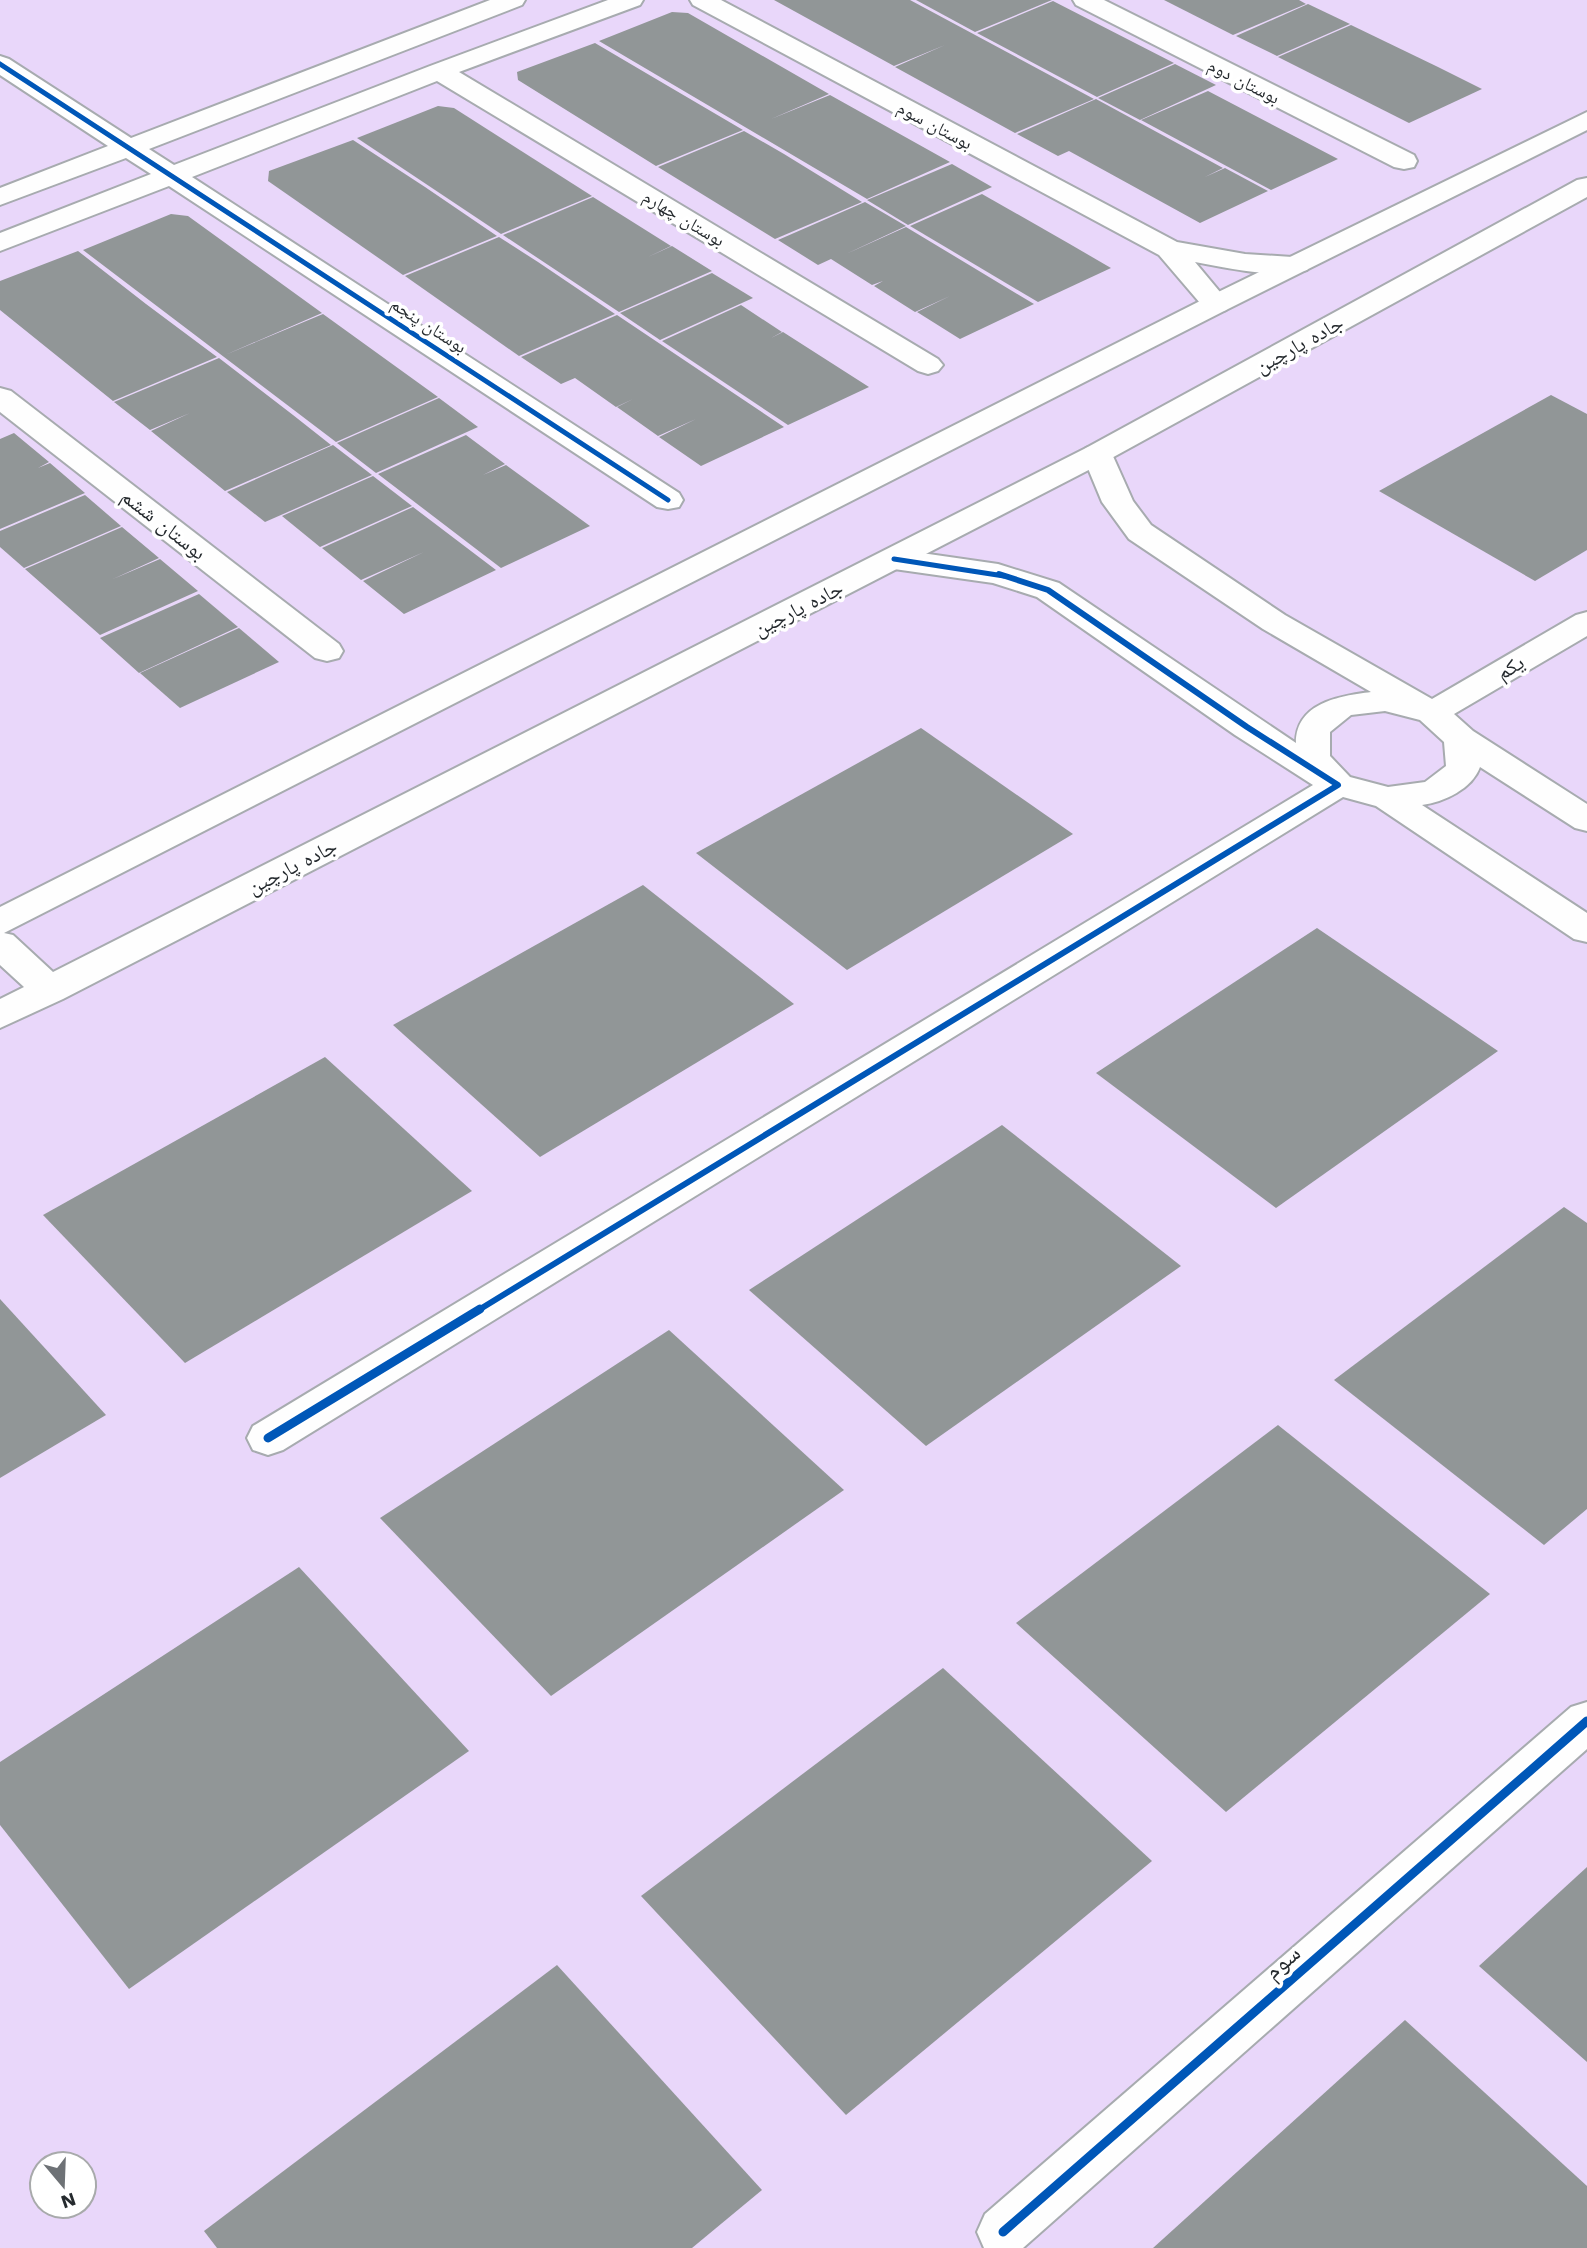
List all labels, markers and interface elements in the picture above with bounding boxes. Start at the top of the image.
street label: بوستان دوم [1204,54,1283,110]
street label: بوستان سوم [893,96,976,155]
street label: بوستان چهارم [638,185,729,252]
street label: بوستان پنجم [386,293,471,359]
street label: جاده پارچین [1251,310,1348,379]
street label: بوستان ششم [115,483,211,566]
street label: جاده پارچین [749,575,847,642]
street label: یکم [1492,649,1529,687]
street label: جاده پارچین [243,833,341,900]
street label: سوم [1258,1939,1307,1987]
north arrow [28,2150,98,2220]
text: N [58,2187,79,2214]

